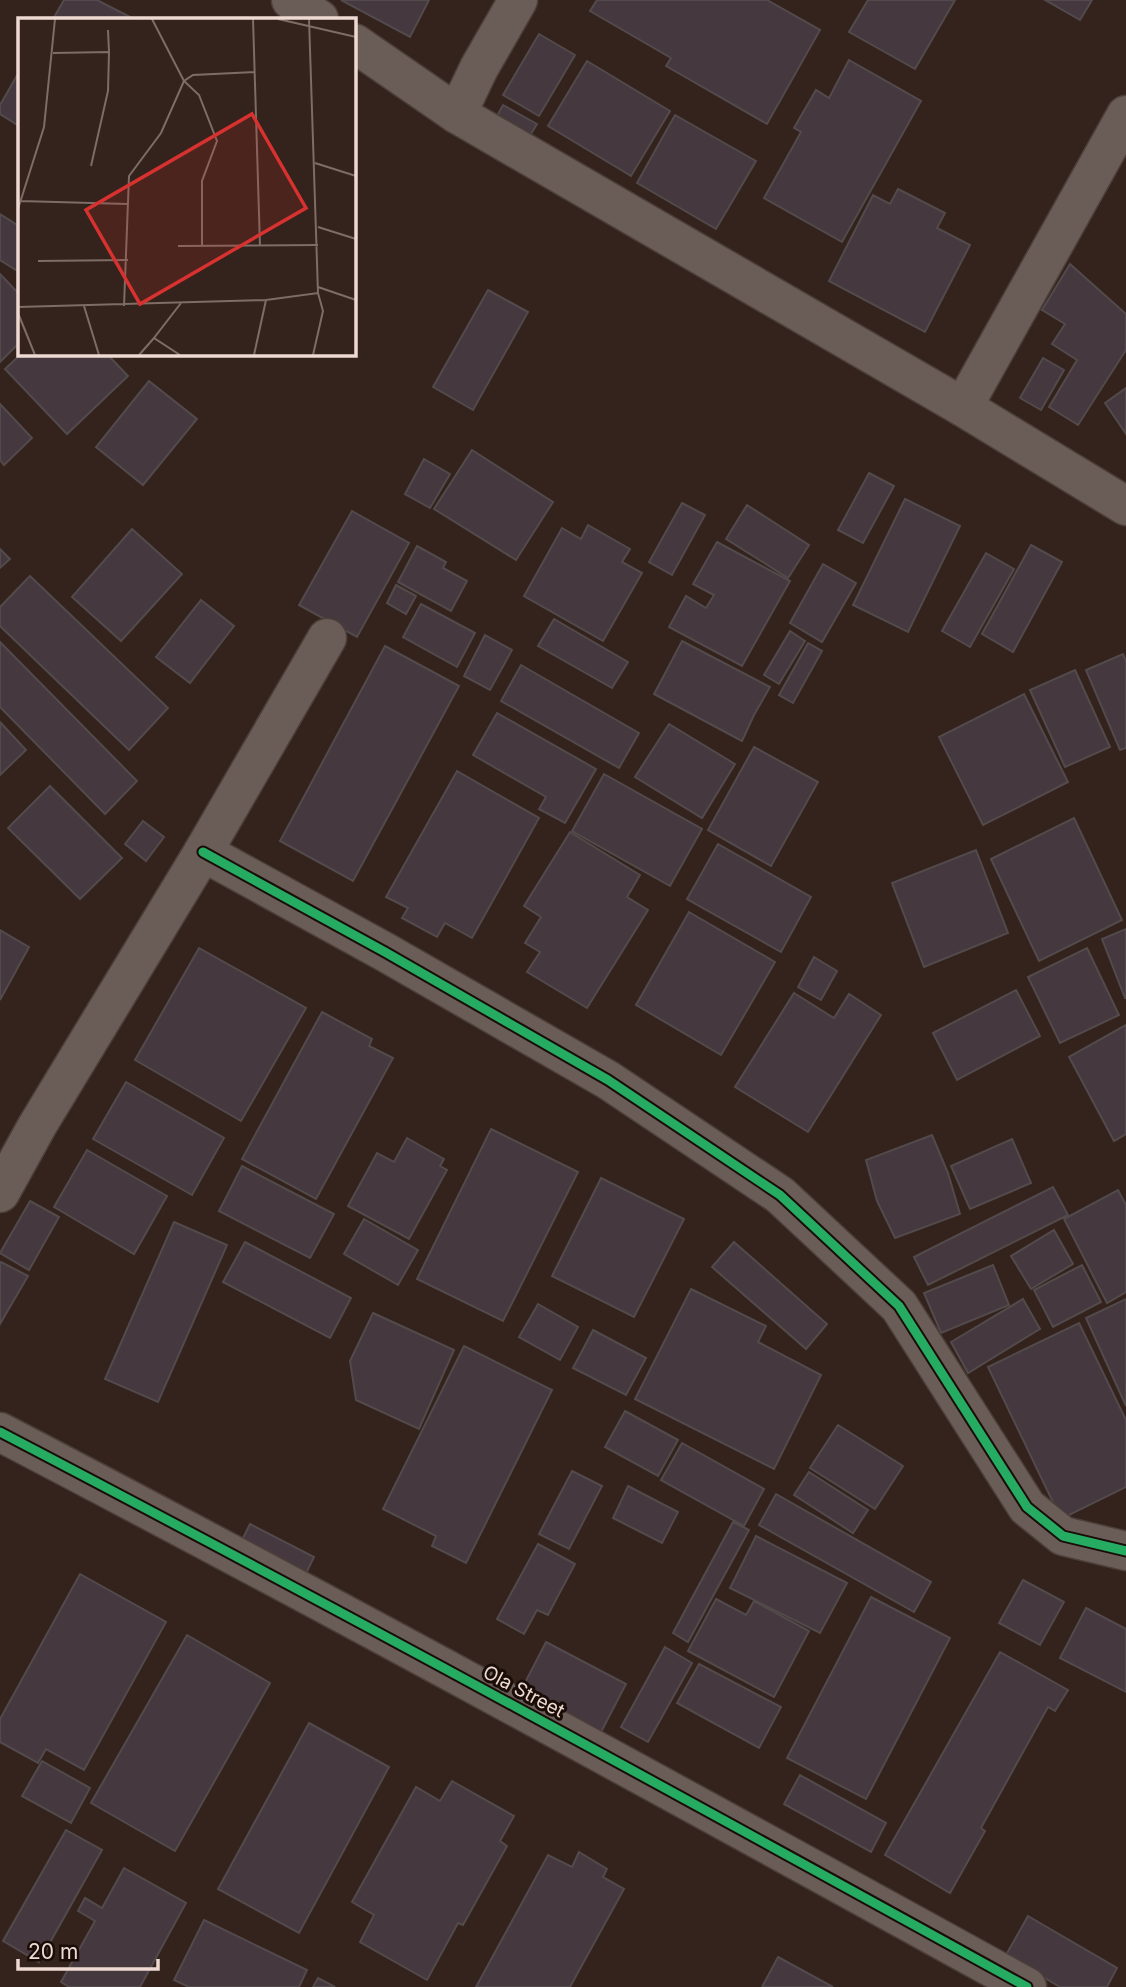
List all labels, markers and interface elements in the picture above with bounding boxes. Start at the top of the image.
inset map [18,18,355,355]
street label: Ola Street [479,1660,568,1722]
scale bar [18,1927,158,1971]
text: 20 m [28,1939,78,1964]

